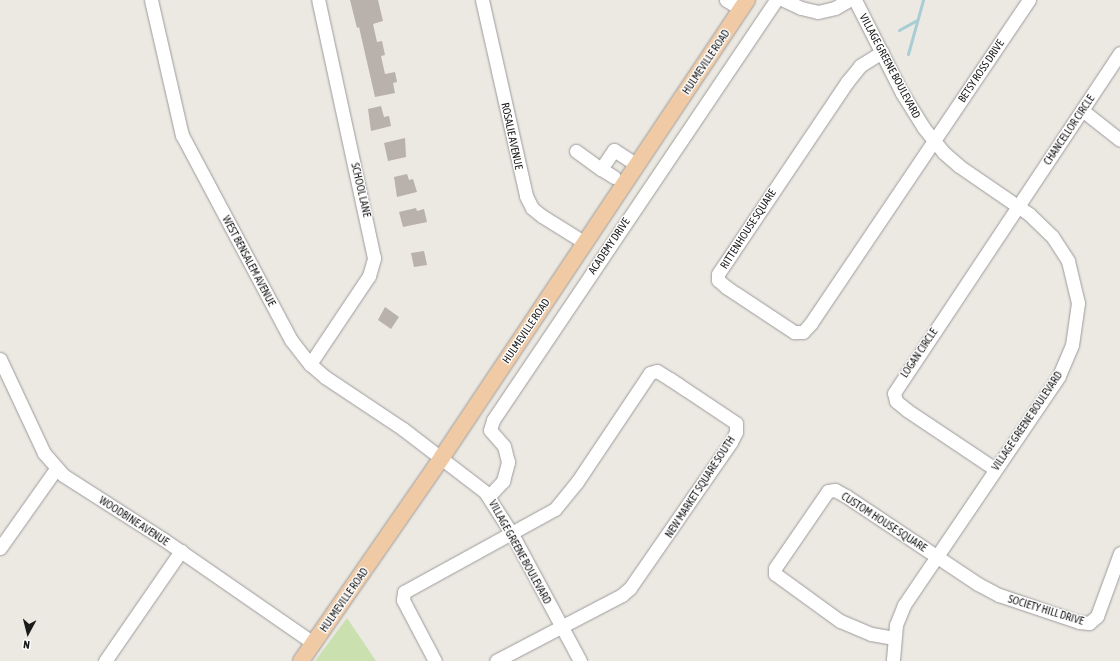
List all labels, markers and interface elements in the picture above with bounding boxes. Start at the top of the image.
street label: VILLAGE GREENE BOULEVARD [857,11,923,121]
street label: HULMEVILLE ROAD [679,27,733,97]
street label: BETSY ROSS DRIVE [955,37,1007,105]
street label: CHANCELLOR CIRCLE [1041,92,1097,168]
street label: ROSALIE AVENUE [498,101,526,171]
street label: SCHOOL LANE [348,162,374,218]
street label: RITTENHOUSE SQUARE [717,187,779,271]
street label: WEST BENSALEM AVENUE [220,213,278,309]
street label: ACADEMY DRIVE [585,215,633,277]
street label: HULMEVILLE ROAD [499,296,553,366]
street label: LOGAN CIRCLE [898,326,940,380]
street label: VILLAGE GREENE BOULEVARD [989,369,1065,473]
street label: NEW MARKET SQUARE SOUTH [662,434,738,540]
street label: CUSTOM HOUSE SQUARE [839,489,929,555]
street label: WOODBINE AVENUE [97,494,171,548]
street label: VILLAGE GREENE BOULEVARD [486,498,554,606]
street label: HULMEVILLE ROAD [317,565,371,635]
street label: SOCIETY HILL DRIVE [1007,592,1085,628]
north arrow [8,613,48,653]
text: N [23,639,30,651]

